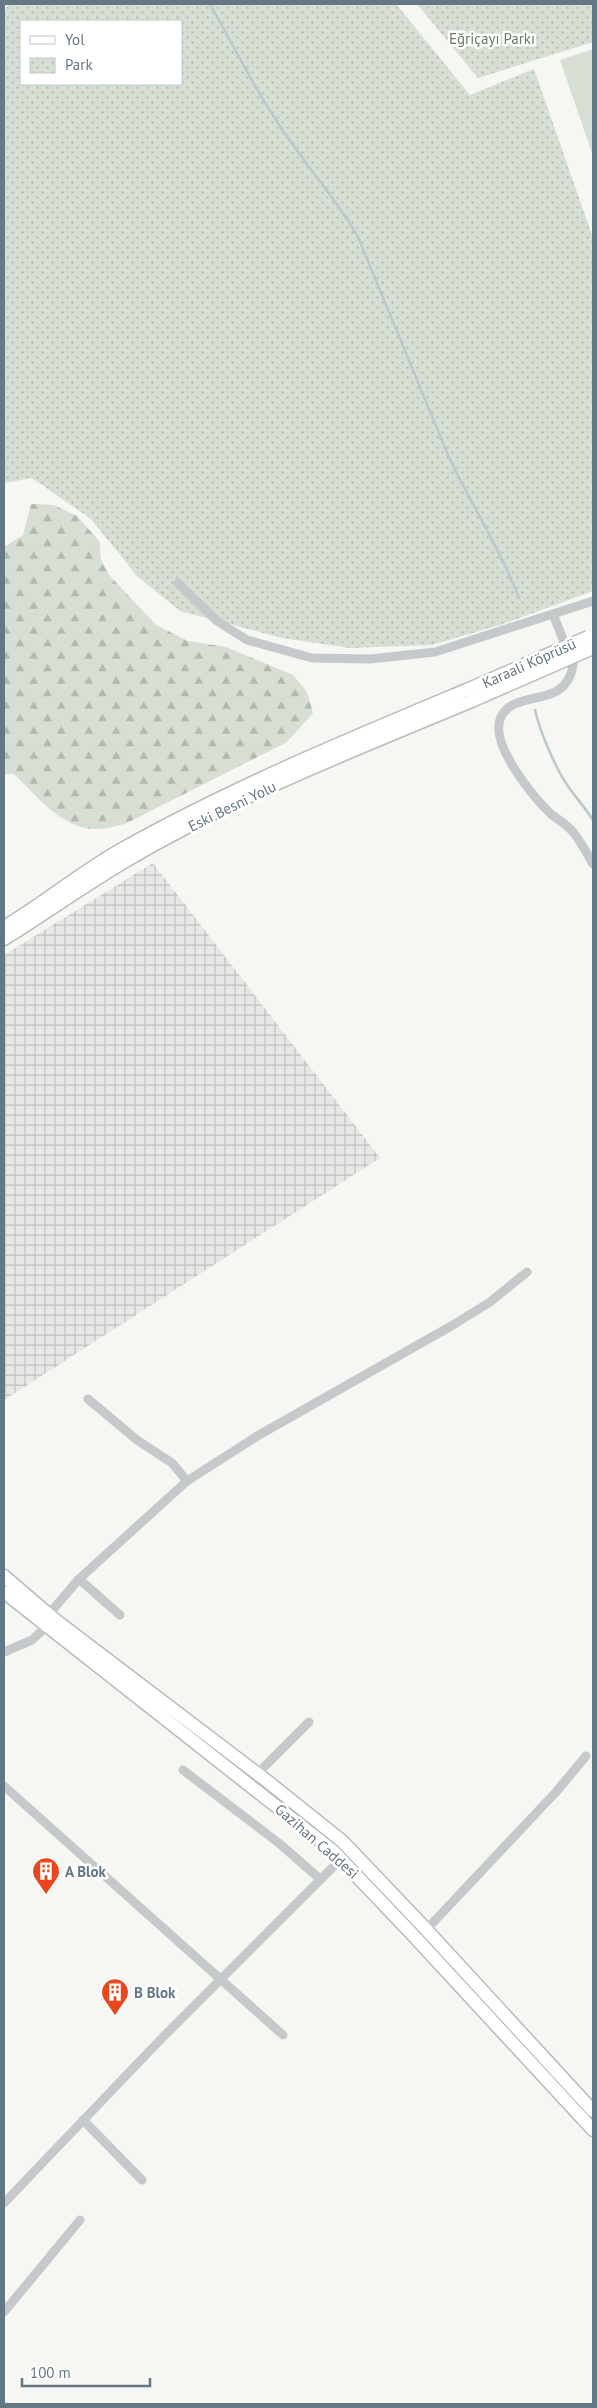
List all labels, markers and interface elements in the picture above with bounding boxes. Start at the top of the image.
legend [20,20,182,85]
park label: Eğriçayı Parkı [449,29,535,48]
text: Yol [65,30,85,49]
text: Park [65,55,93,74]
street label: Karaali Köprüsü [479,634,579,692]
street label: Eski Besni Yolu [185,776,279,836]
street label: Gazihan Caddesi [271,1799,363,1883]
building icon: A Blok [31,1856,61,1895]
place label: A Blok [65,1862,107,1881]
building icon: B Blok [100,1977,130,2016]
place label: B Blok [134,1983,176,2002]
scale bar [22,2356,150,2388]
text: 100 m [30,2363,71,2382]

